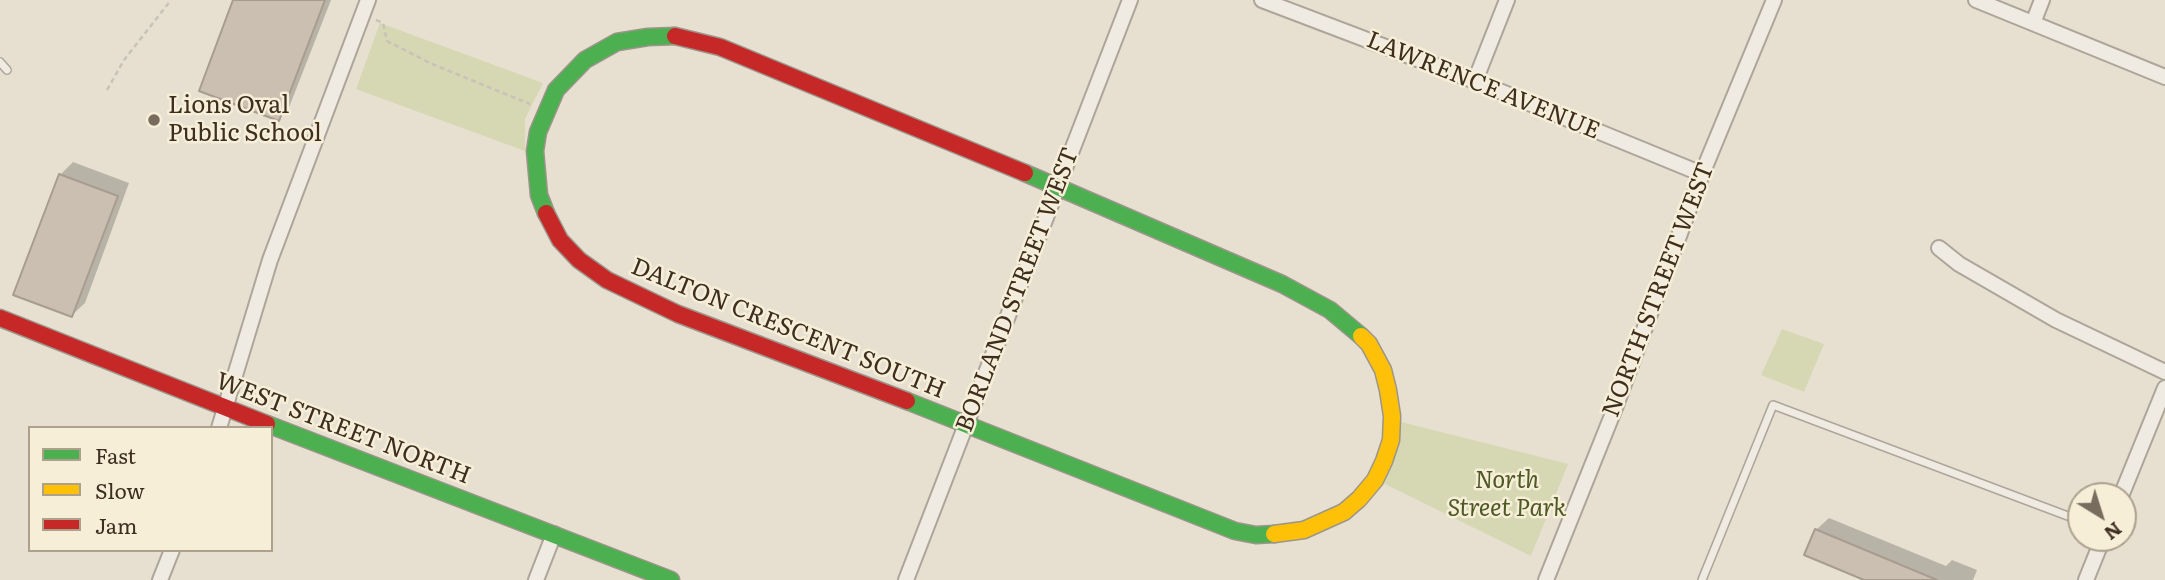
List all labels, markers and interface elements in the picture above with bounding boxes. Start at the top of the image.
street label: LAWRENCE AVENUE [1362,26,1604,146]
place label: Lions Oval Public School [168,92,322,148]
marker: Lions Oval Public School [146,112,162,128]
street label: BORLAND STREET WEST [950,144,1086,436]
street label: NORTH STREET WEST [1597,159,1721,421]
street label: DALTON CRESCENT SOUTH [627,253,949,405]
street label: WEST STREET NORTH [212,367,474,491]
legend [28,426,273,552]
text: Fast [95,439,136,470]
park label: North Street Park [1448,467,1566,523]
text: Slow [95,474,145,505]
north arrow [2067,482,2137,552]
text: Jam [95,509,137,540]
text: N [2099,516,2129,548]

